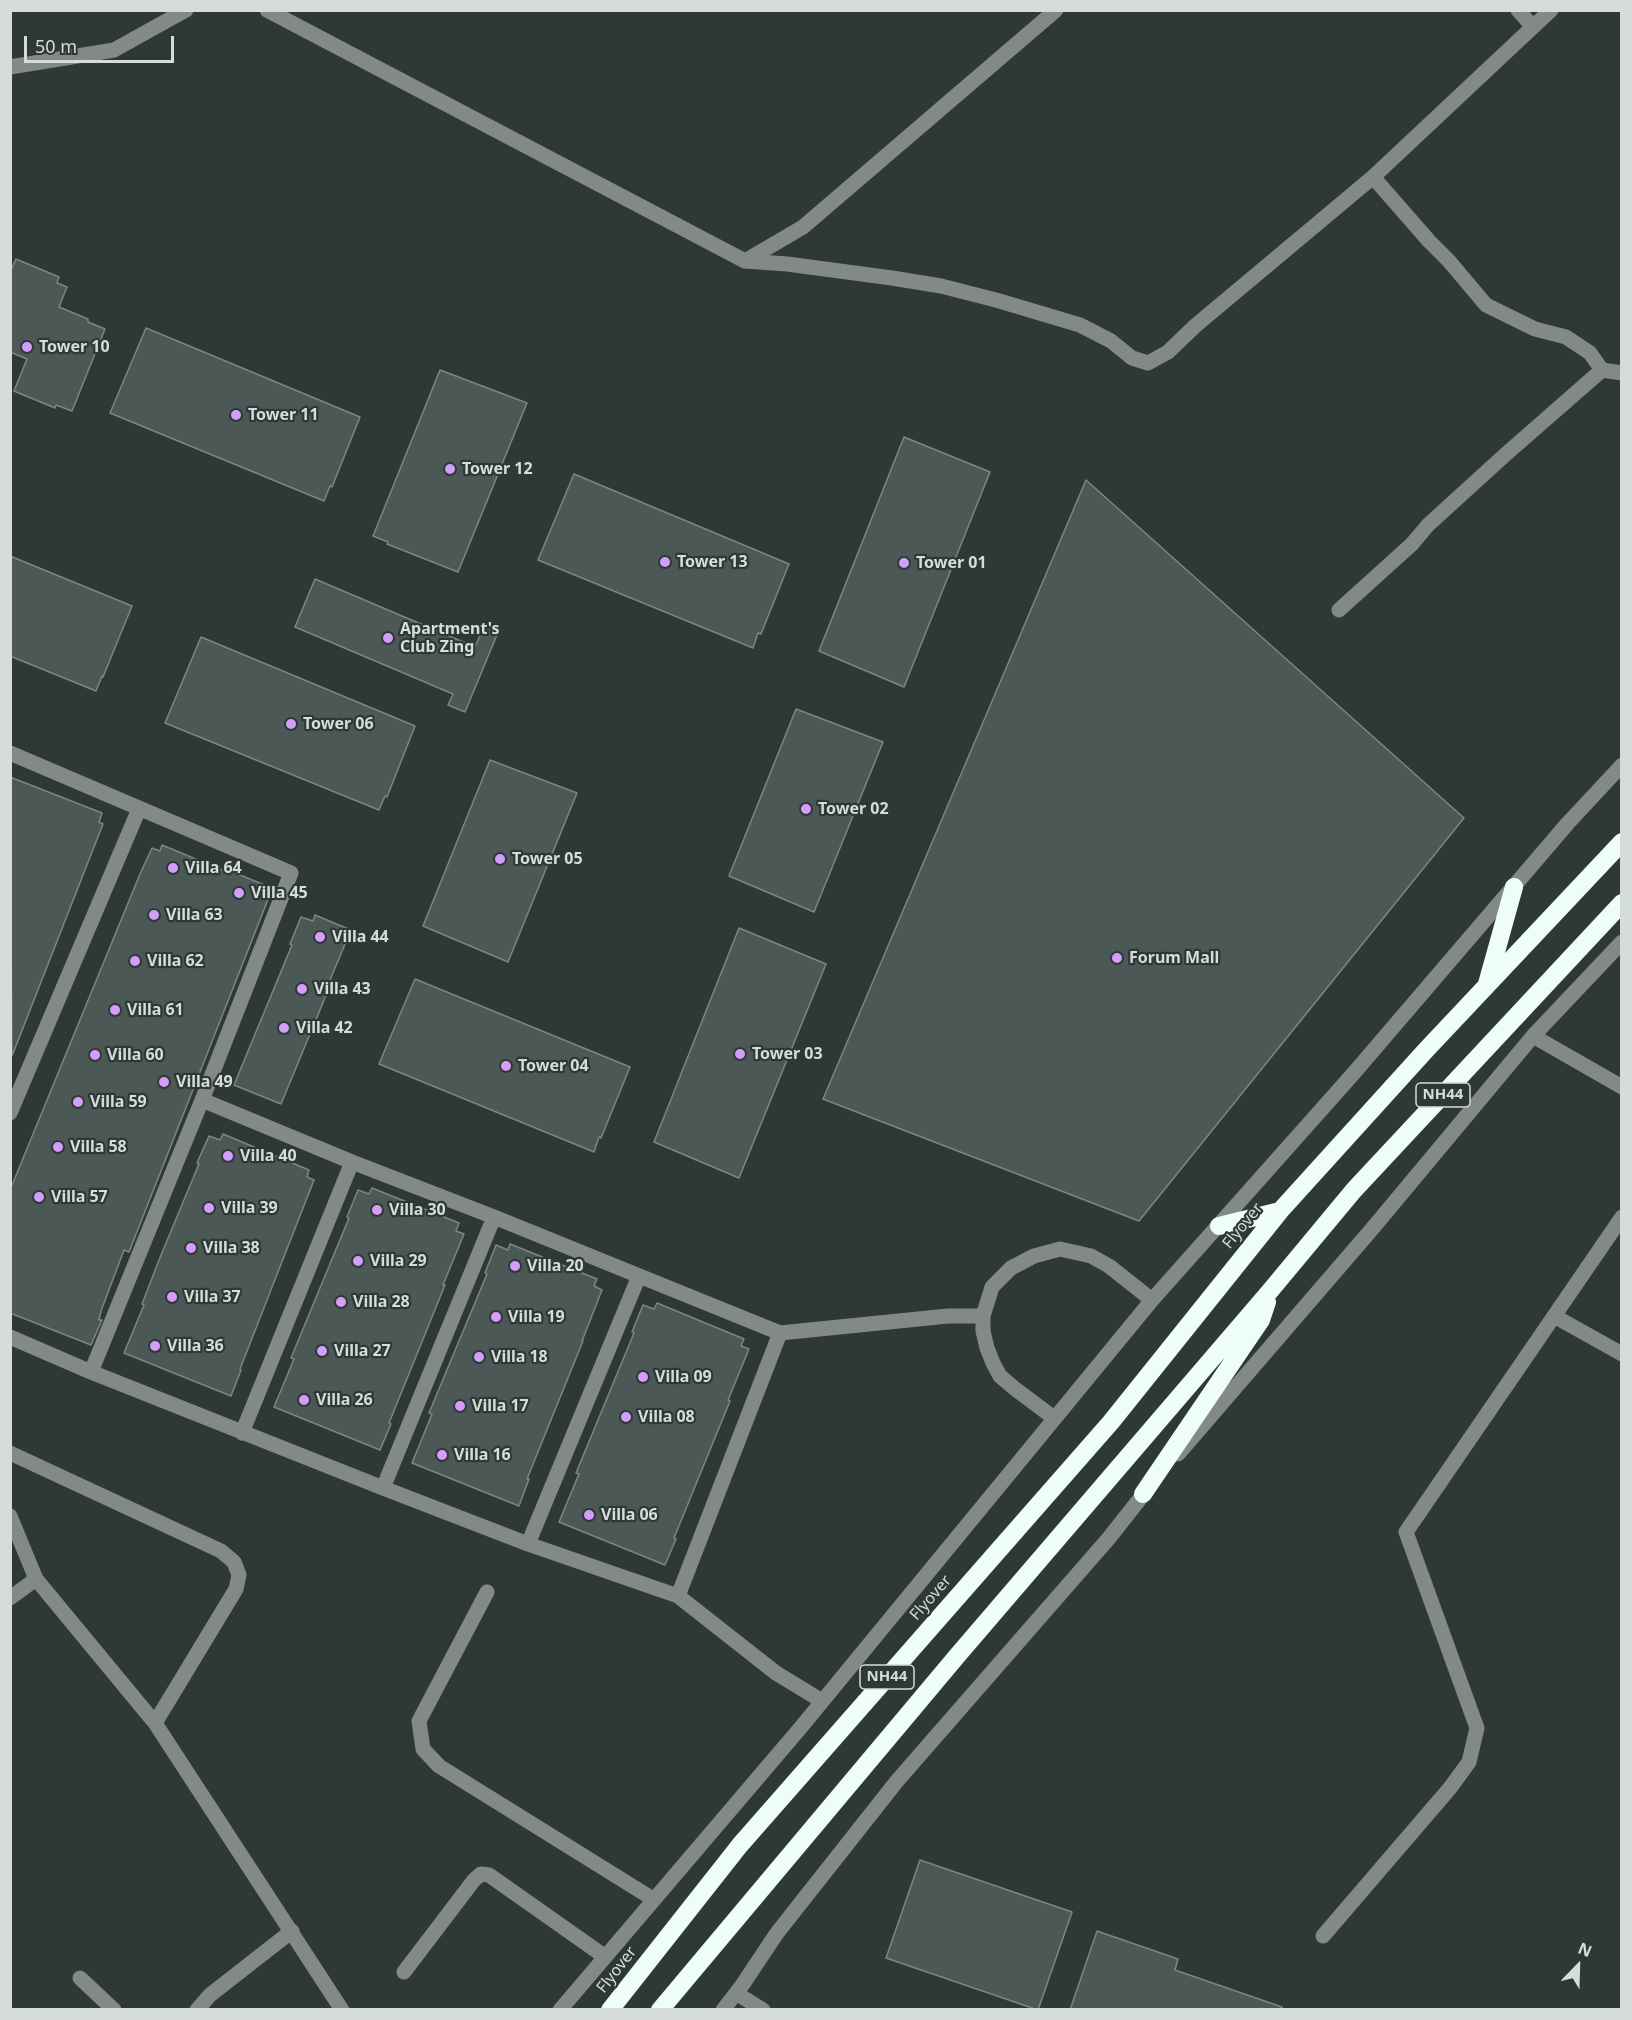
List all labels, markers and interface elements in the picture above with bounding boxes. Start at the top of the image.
scale bar [27,24,177,62]
text: 50 m [35,34,77,58]
place label: Tower 10 [39,337,110,357]
marker: Tower 10 [20,340,34,354]
place label: Tower 11 [248,405,319,425]
marker: Tower 11 [229,408,243,422]
place label: Tower 12 [462,459,533,479]
marker: Tower 12 [443,462,457,476]
place label: Tower 13 [677,552,748,572]
place label: Tower 01 [916,553,987,573]
marker: Tower 13 [658,555,672,569]
marker: Tower 01 [897,556,911,570]
place label: Apartment's Club Zing [400,619,499,657]
marker: Apartment's Club Zing [381,631,395,645]
place label: Tower 06 [303,714,374,734]
marker: Tower 06 [284,717,298,731]
place label: Tower 02 [818,799,889,819]
marker: Tower 02 [799,802,813,816]
place label: Tower 05 [512,849,583,869]
marker: Tower 05 [493,852,507,866]
place label: Villa 64 [185,858,242,878]
marker: Villa 64 [166,861,180,875]
place label: Villa 45 [251,883,308,903]
marker: Villa 45 [232,886,246,900]
place label: Villa 63 [166,905,223,925]
marker: Villa 63 [147,908,161,922]
place label: Villa 44 [332,927,389,947]
marker: Villa 44 [313,930,327,944]
place label: Forum Mall [1129,948,1219,968]
place label: Villa 62 [147,951,204,971]
marker: Forum Mall [1110,951,1124,965]
marker: Villa 62 [128,954,142,968]
place label: Villa 43 [314,979,371,999]
marker: Villa 43 [295,982,309,996]
place label: Villa 61 [127,1000,184,1020]
marker: Villa 61 [108,1003,122,1017]
place label: Villa 42 [296,1018,353,1038]
marker: Villa 42 [277,1021,291,1035]
place label: Tower 03 [752,1044,823,1064]
place label: Villa 60 [107,1045,164,1065]
marker: Tower 03 [733,1047,747,1061]
marker: Villa 60 [88,1048,102,1062]
place label: Tower 04 [518,1056,589,1076]
marker: Tower 04 [499,1059,513,1073]
place label: Villa 49 [176,1072,233,1092]
marker: Villa 49 [157,1075,171,1089]
road number: NH44 [1416,1083,1470,1107]
place label: Villa 59 [90,1092,147,1112]
marker: Villa 59 [71,1095,85,1109]
place label: Villa 58 [70,1137,127,1157]
marker: Villa 58 [51,1140,65,1154]
place label: Villa 40 [240,1146,297,1166]
marker: Villa 40 [221,1149,235,1163]
place label: Villa 57 [51,1187,108,1207]
marker: Villa 57 [32,1190,46,1204]
place label: Villa 39 [221,1198,278,1218]
street label: Flyover [1219,1199,1267,1253]
place label: Villa 30 [389,1200,446,1220]
marker: Villa 39 [202,1201,216,1215]
marker: Villa 30 [370,1203,384,1217]
place label: Villa 38 [203,1238,260,1258]
marker: Villa 38 [184,1241,198,1255]
place label: Villa 29 [370,1251,427,1271]
marker: Villa 29 [351,1254,365,1268]
place label: Villa 20 [527,1256,584,1276]
marker: Villa 20 [508,1259,522,1273]
place label: Villa 37 [184,1287,241,1307]
marker: Villa 37 [165,1290,179,1304]
place label: Villa 28 [353,1292,410,1312]
marker: Villa 28 [334,1295,348,1309]
place label: Villa 19 [508,1307,565,1327]
marker: Villa 19 [489,1310,503,1324]
place label: Villa 36 [167,1336,224,1356]
marker: Villa 36 [148,1339,162,1353]
place label: Villa 27 [334,1341,391,1361]
marker: Villa 27 [315,1344,329,1358]
place label: Villa 18 [491,1347,548,1367]
marker: Villa 18 [472,1350,486,1364]
place label: Villa 09 [655,1367,712,1387]
marker: Villa 09 [636,1370,650,1384]
place label: Villa 26 [316,1390,373,1410]
marker: Villa 26 [297,1393,311,1407]
place label: Villa 17 [472,1396,529,1416]
marker: Villa 17 [453,1399,467,1413]
place label: Villa 08 [638,1407,695,1427]
marker: Villa 08 [619,1410,633,1424]
place label: Villa 16 [454,1445,511,1465]
marker: Villa 16 [435,1448,449,1462]
place label: Villa 06 [601,1505,658,1525]
marker: Villa 06 [582,1508,596,1522]
street label: Flyover [906,1571,956,1625]
road number: NH44 [860,1665,914,1689]
north arrow [1548,1936,1608,1996]
text: N [1575,1937,1595,1962]
street label: Flyover [593,1943,641,1997]

